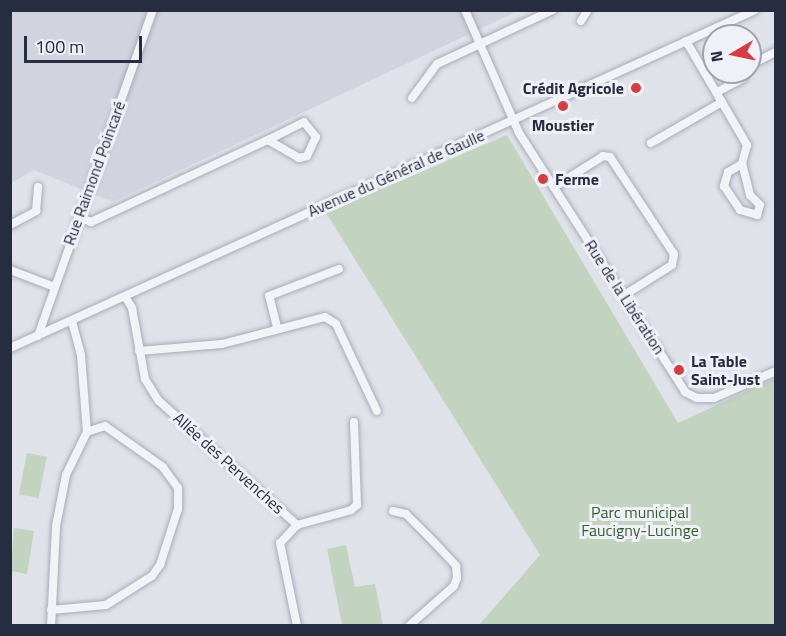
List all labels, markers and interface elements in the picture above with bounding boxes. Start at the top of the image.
scale bar [27,24,146,62]
north arrow [702,24,762,84]
text: 100 m [35,33,84,60]
text: N [703,49,729,64]
place label: Crédit Agricole [523,78,624,98]
marker: Crédit Agricole [629,81,643,95]
street label: Rue Raimond Poincaré [59,98,129,248]
marker: Moustier [556,99,570,113]
place label: Moustier [532,115,594,135]
street label: Avenue du Général de Gaulle [305,125,487,221]
place label: Ferme [555,169,599,189]
marker: Ferme [536,172,550,186]
street label: Rue de la Libération [581,236,669,358]
place label: La Table Saint-Just [691,351,760,389]
marker: La Table Saint-Just [672,363,686,377]
street label: Allée des Pervenches [170,408,288,518]
park label: Parc municipal Faucigny-Lucinge [581,502,699,540]

